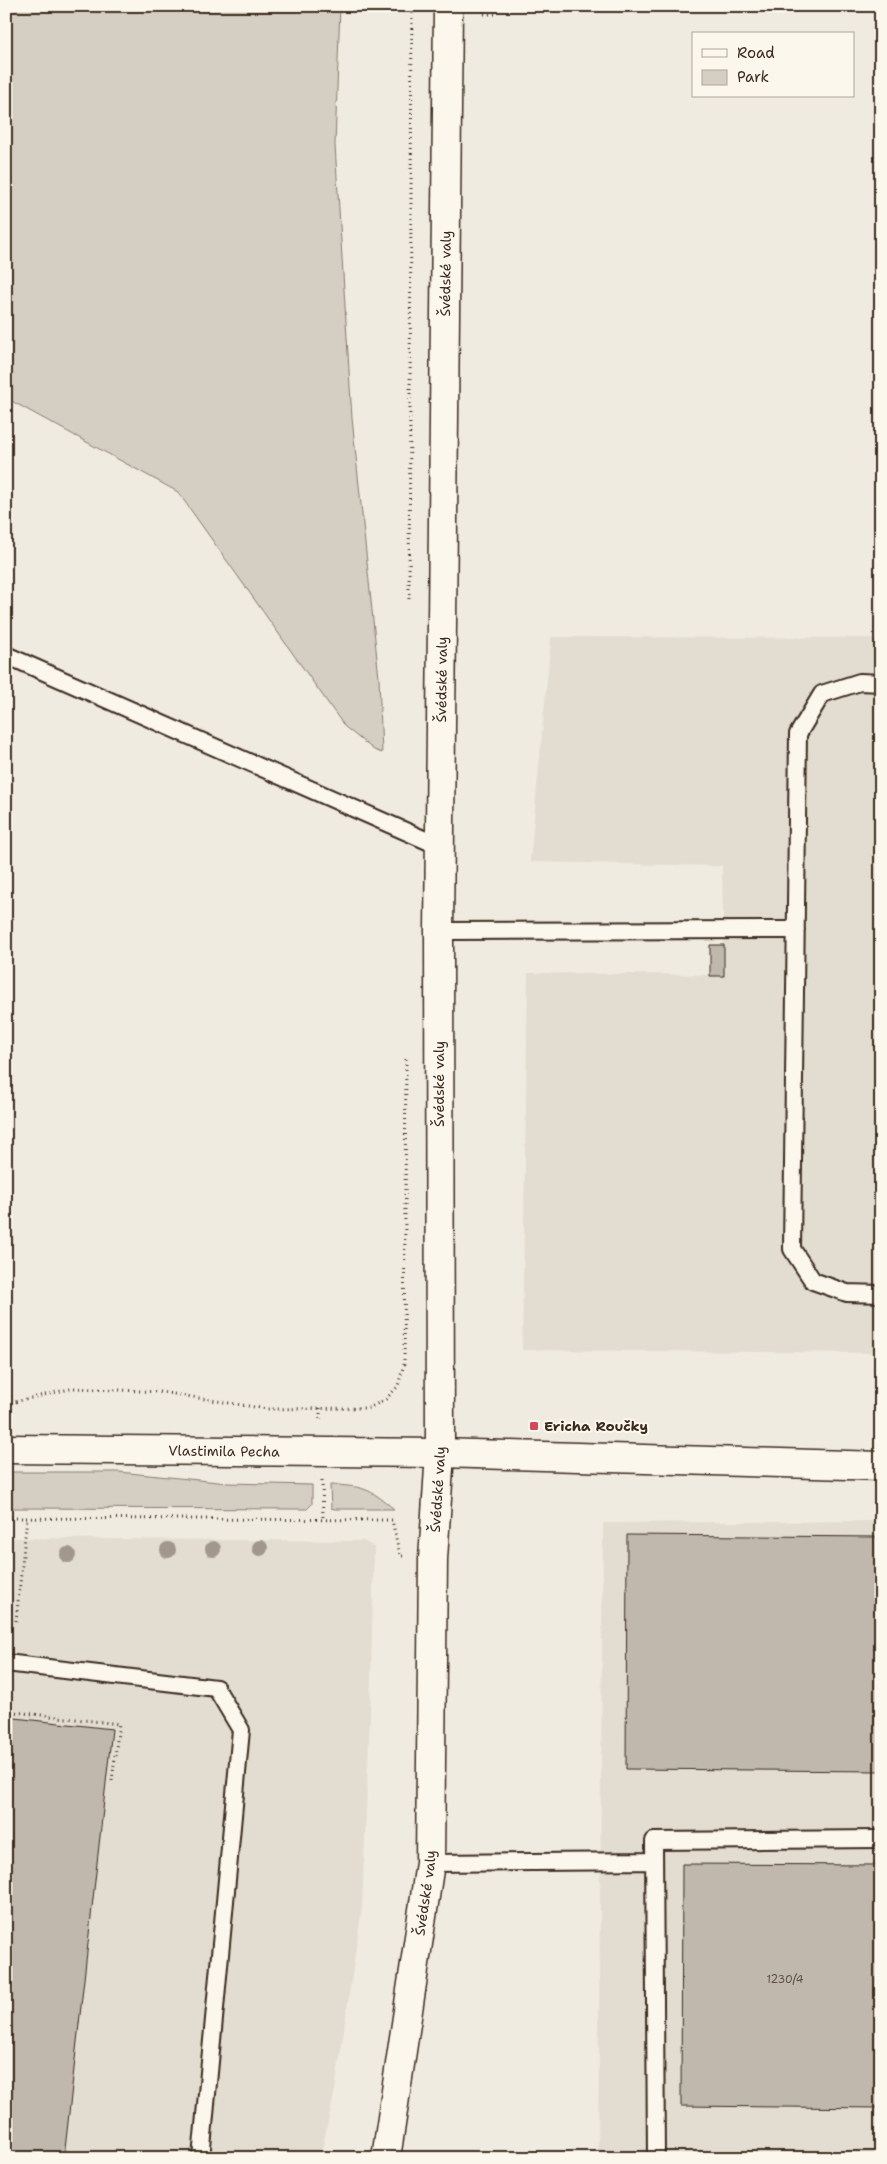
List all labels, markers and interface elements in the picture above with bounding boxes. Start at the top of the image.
legend [692,32,854,98]
text: Road [737,43,775,63]
text: Park [737,67,769,87]
street label: Švédské valy [436,230,455,317]
street label: Švédské valy [432,636,451,723]
street label: Švédské valy [430,1041,448,1127]
place label: Ericha Roučky [544,1417,648,1435]
marker: Ericha Roučky [528,1420,540,1432]
street label: Vlastimila Pecha [168,1441,280,1461]
street label: Švédské valy [426,1447,449,1533]
street label: Švédské valy [410,1850,439,1937]
house number: 1230/4 [766,1972,804,1987]

